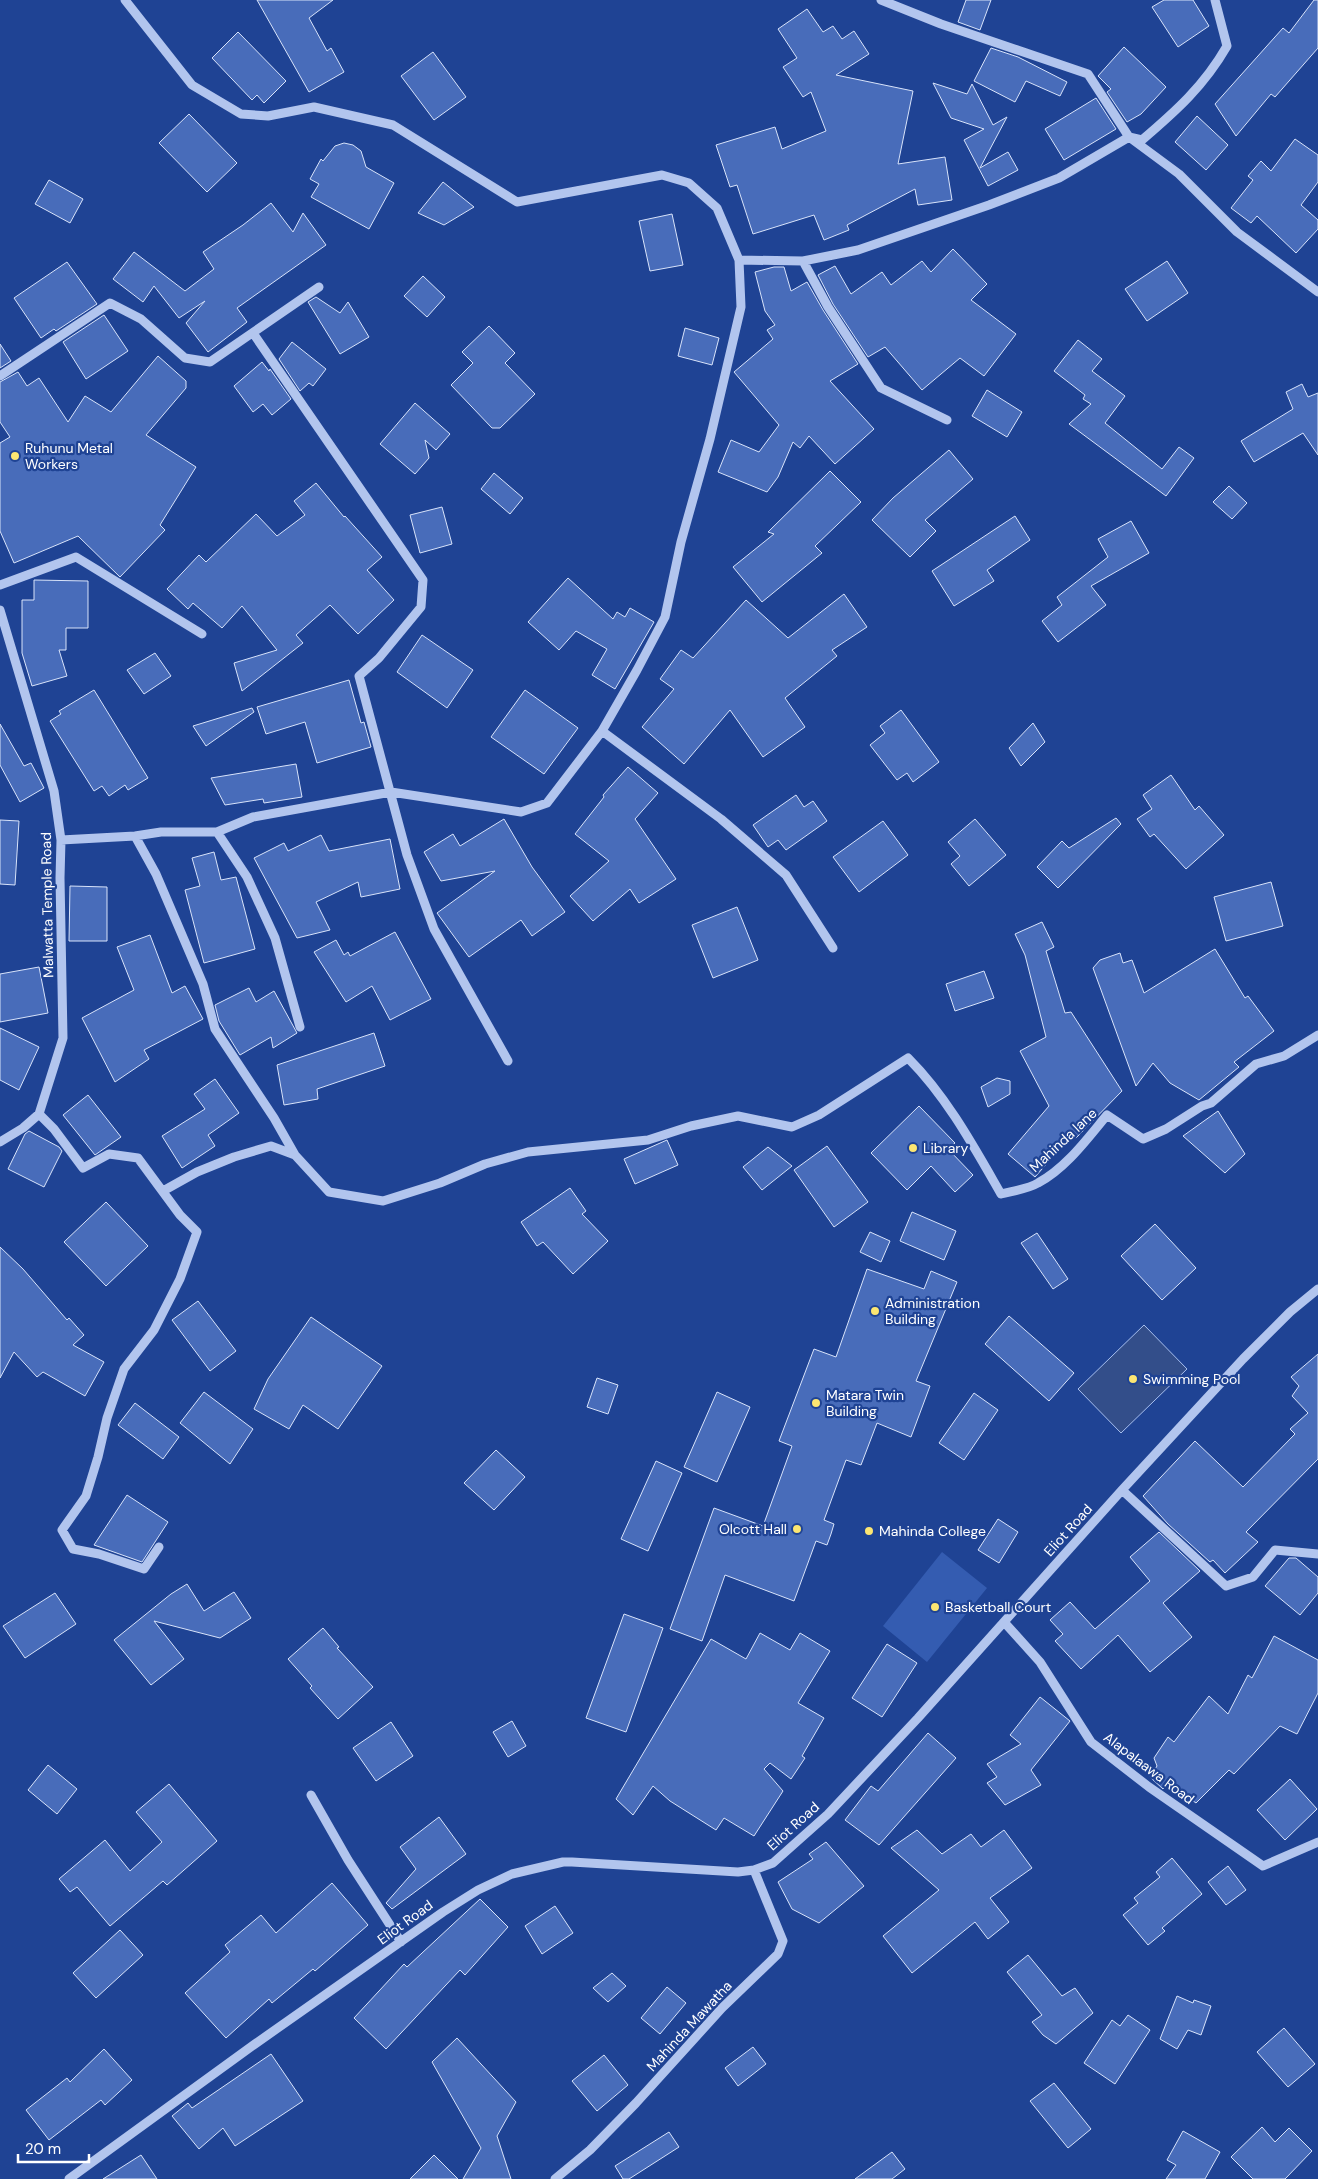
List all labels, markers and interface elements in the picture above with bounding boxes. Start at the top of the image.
place label: Ruhunu Metal Workers [25,439,113,473]
marker: Ruhunu Metal Workers [9,450,21,462]
street label: Malwatta Temple Road [37,832,57,978]
street label: Mahinda lane [1026,1104,1101,1176]
place label: Library [923,1139,968,1157]
marker: Library [907,1142,919,1154]
place label: Administration Building [885,1294,980,1328]
marker: Administration Building [869,1305,881,1317]
place label: Swimming Pool [1143,1370,1240,1388]
marker: Swimming Pool [1127,1373,1139,1385]
place label: Matara Twin Building [826,1386,904,1420]
marker: Matara Twin Building [810,1397,822,1409]
street label: Eliot Road [1040,1500,1096,1560]
place label: Olcott Hall [719,1520,787,1538]
place label: Mahinda College [879,1522,986,1540]
marker: Olcott Hall [791,1523,803,1535]
marker: Mahinda College [863,1525,875,1537]
place label: Basketball Court [945,1598,1051,1616]
marker: Basketball Court [929,1601,941,1613]
street label: Alapalaawa Road [1100,1728,1198,1808]
street label: Eliot Road [763,1798,823,1854]
street label: Eliot Road [374,1896,436,1948]
street label: Mahinda Mawatha [642,1977,736,2075]
scale bar [18,2132,89,2164]
text: 20 m [25,2139,61,2159]

